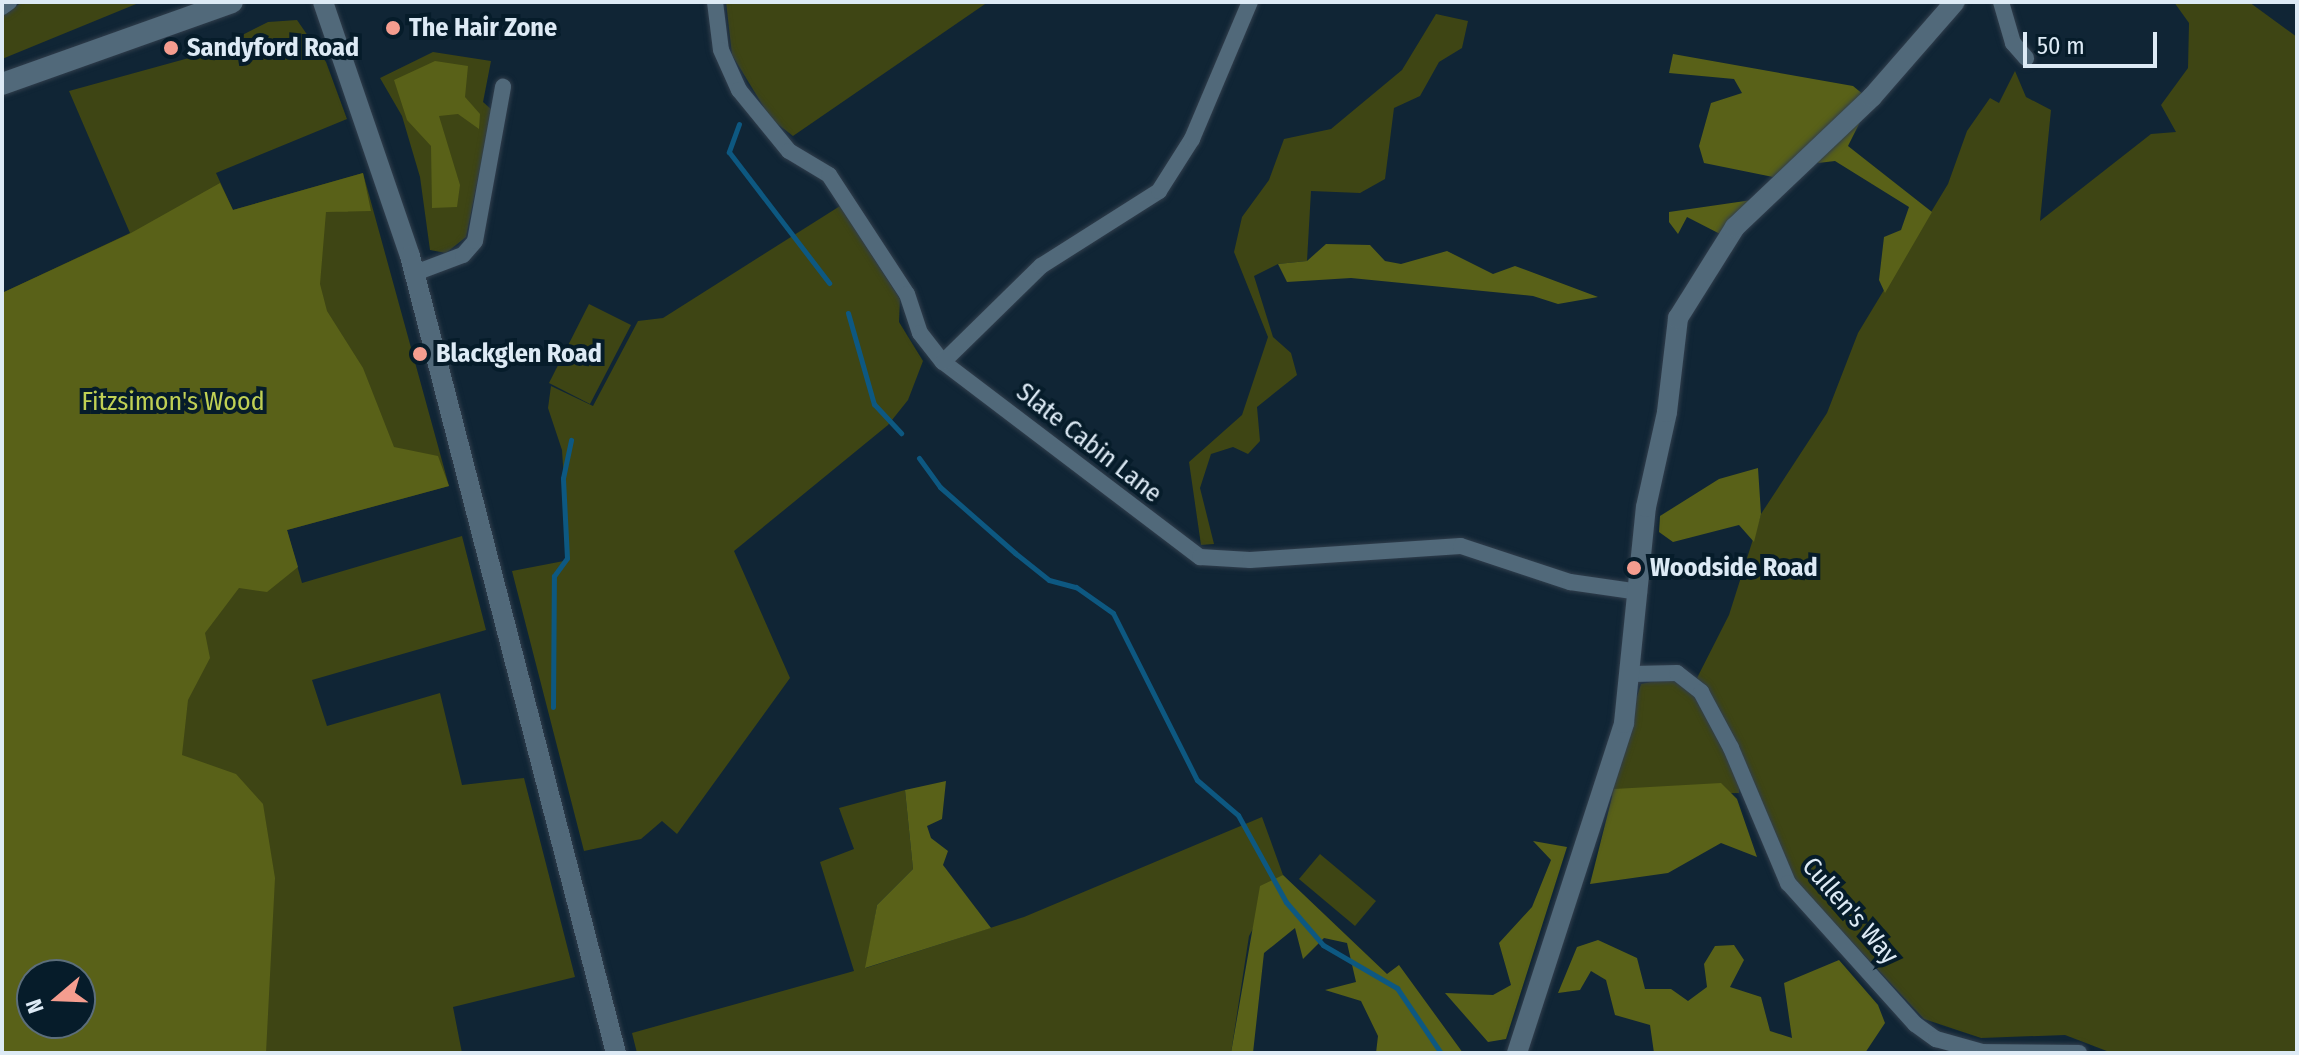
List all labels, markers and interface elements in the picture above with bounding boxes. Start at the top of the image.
place label: The Hair Zone [409,12,557,44]
scale bar [2027,16,2161,66]
marker: The Hair Zone [384,19,402,37]
place label: Sandyford Road [187,32,359,64]
text: 50 m [2037,32,2085,60]
marker: Sandyford Road [162,39,180,57]
place label: Blackglen Road [436,338,602,370]
marker: Blackglen Road [411,345,429,363]
street label: Slate Cabin Lane [1010,377,1168,509]
park label: Fitzsimon's Wood [81,386,265,418]
place label: Woodside Road [1650,552,1818,584]
marker: Woodside Road [1625,559,1643,577]
street label: Cullen's Way [1795,851,1905,971]
north arrow [16,959,96,1039]
text: N [20,996,50,1017]

